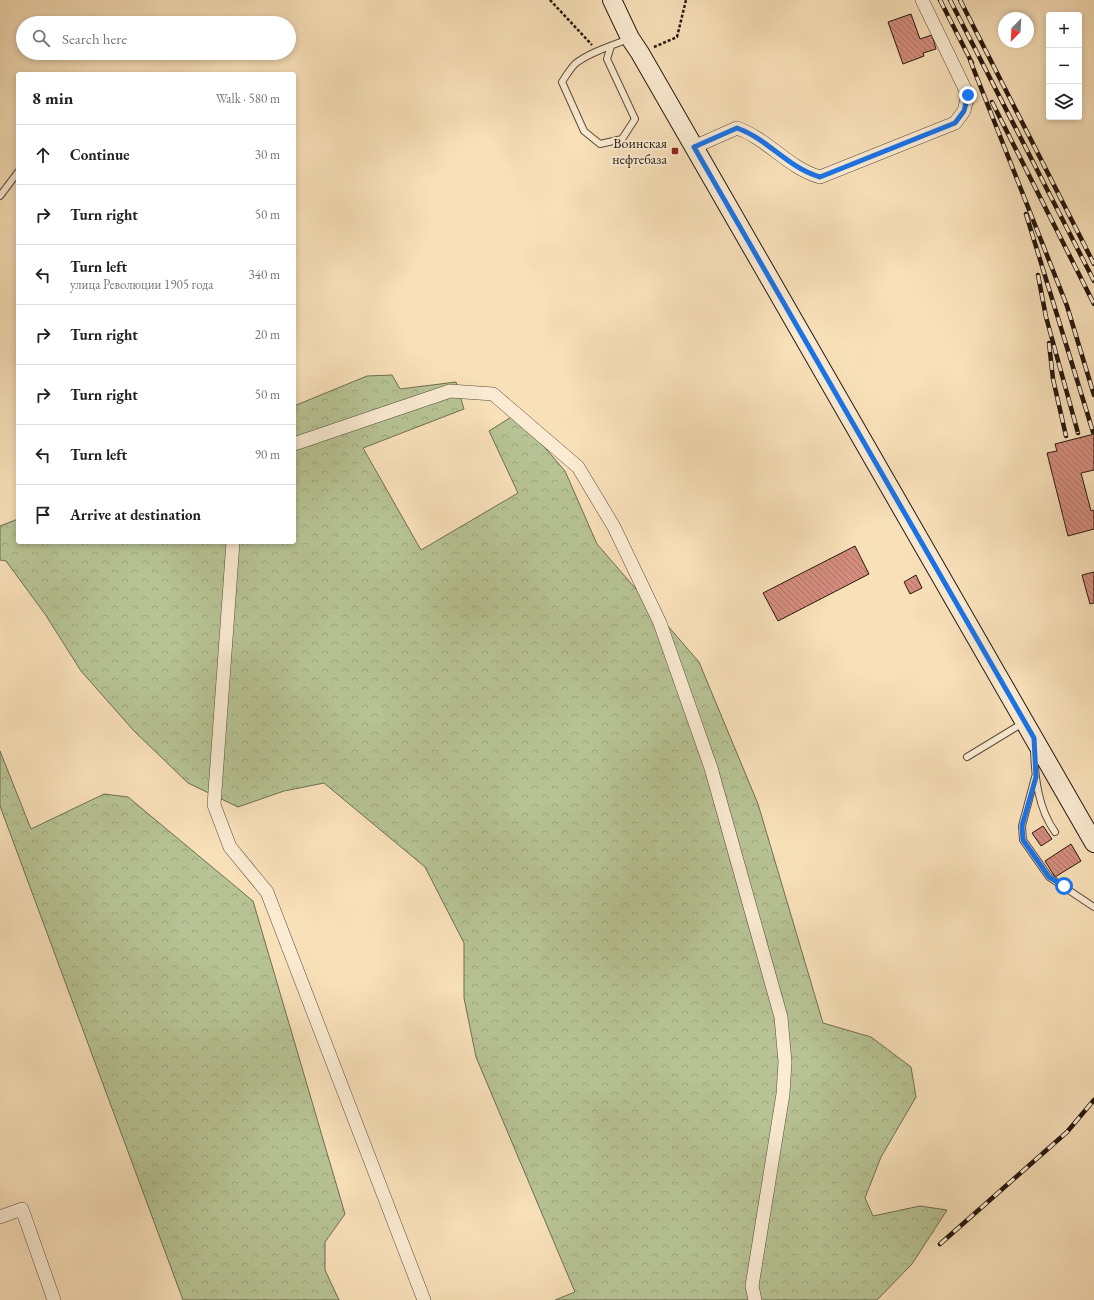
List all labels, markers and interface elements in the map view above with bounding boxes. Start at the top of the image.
north arrow [998,12,1034,48]
map controls [1046,12,1082,120]
button: + [1046,12,1082,48]
search box [16,16,296,60]
icon: search [30,27,52,49]
text: Search here [62,29,127,48]
button: − [1046,48,1082,84]
button: layers [1046,84,1082,120]
route end [959,86,977,104]
text: 8 min [32,87,73,109]
text: Walk · 580 m [216,90,280,107]
place label: Воинская нефтебаза [612,134,667,168]
icon: ahead [32,144,54,166]
text: Continue [70,145,130,164]
text: 30 m [255,146,280,163]
marker: Воинская нефтебаза [670,146,680,156]
icon: right [32,204,54,226]
text: Turn right [70,205,138,224]
text: 50 m [255,206,280,223]
text: Turn left [70,257,127,276]
icon: left [32,264,54,286]
text: 340 m [249,266,280,283]
text: улица Революции 1905 года [70,276,213,293]
icon: right [32,324,54,346]
text: Turn right [70,325,138,344]
text: 20 m [255,326,280,343]
icon: right [32,384,54,406]
text: Turn right [70,385,138,404]
text: 50 m [255,386,280,403]
icon: left [32,444,54,466]
text: Turn left [70,445,127,464]
text: 90 m [255,446,280,463]
icon: arrive [32,504,54,526]
text: Arrive at destination [70,505,201,524]
route start [1055,877,1073,895]

